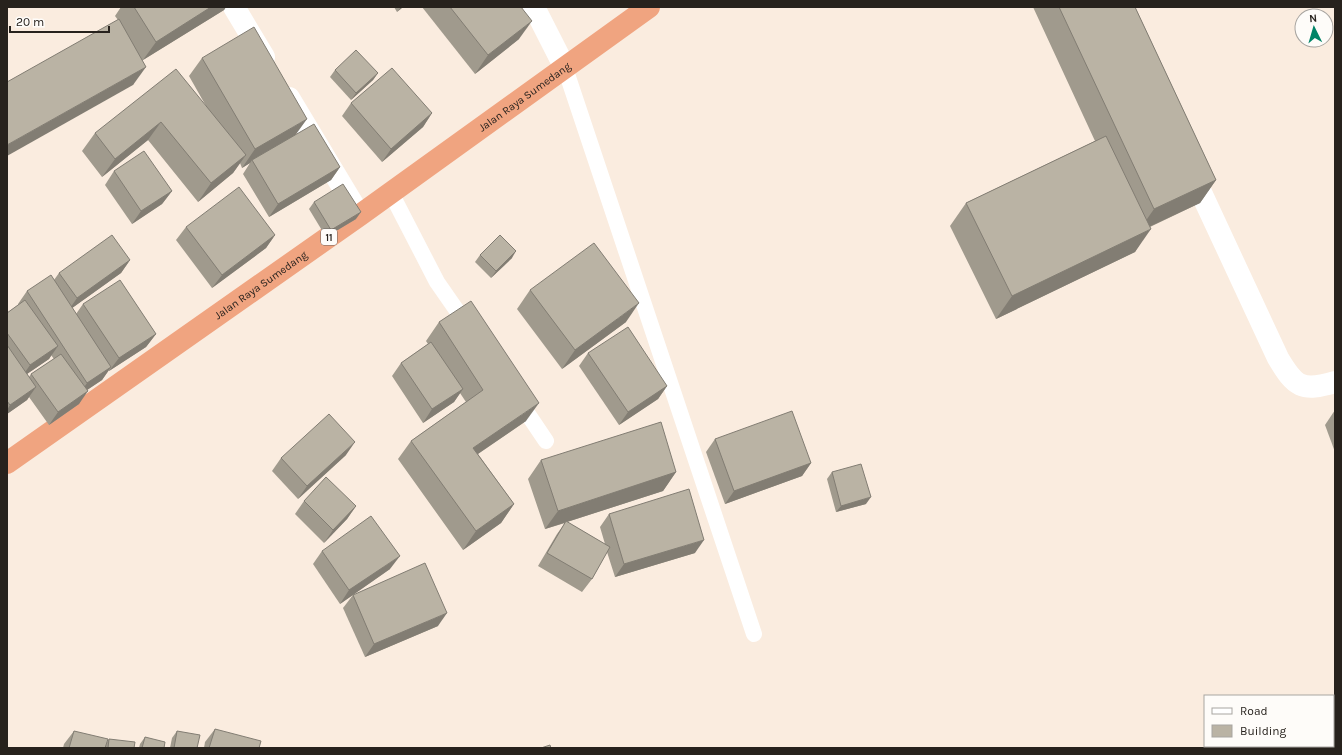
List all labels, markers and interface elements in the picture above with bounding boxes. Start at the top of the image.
scale bar [10,8,109,34]
north arrow [1294,8,1334,48]
text: N [1309,12,1318,25]
text: 20 m [16,15,44,29]
street label: Jalan Raya Sumedang [476,59,574,135]
road number: 11 [321,229,337,245]
street label: Jalan Raya Sumedang [212,248,310,322]
legend [1204,695,1334,747]
text: Road [1240,704,1268,718]
text: Building [1240,724,1287,738]

